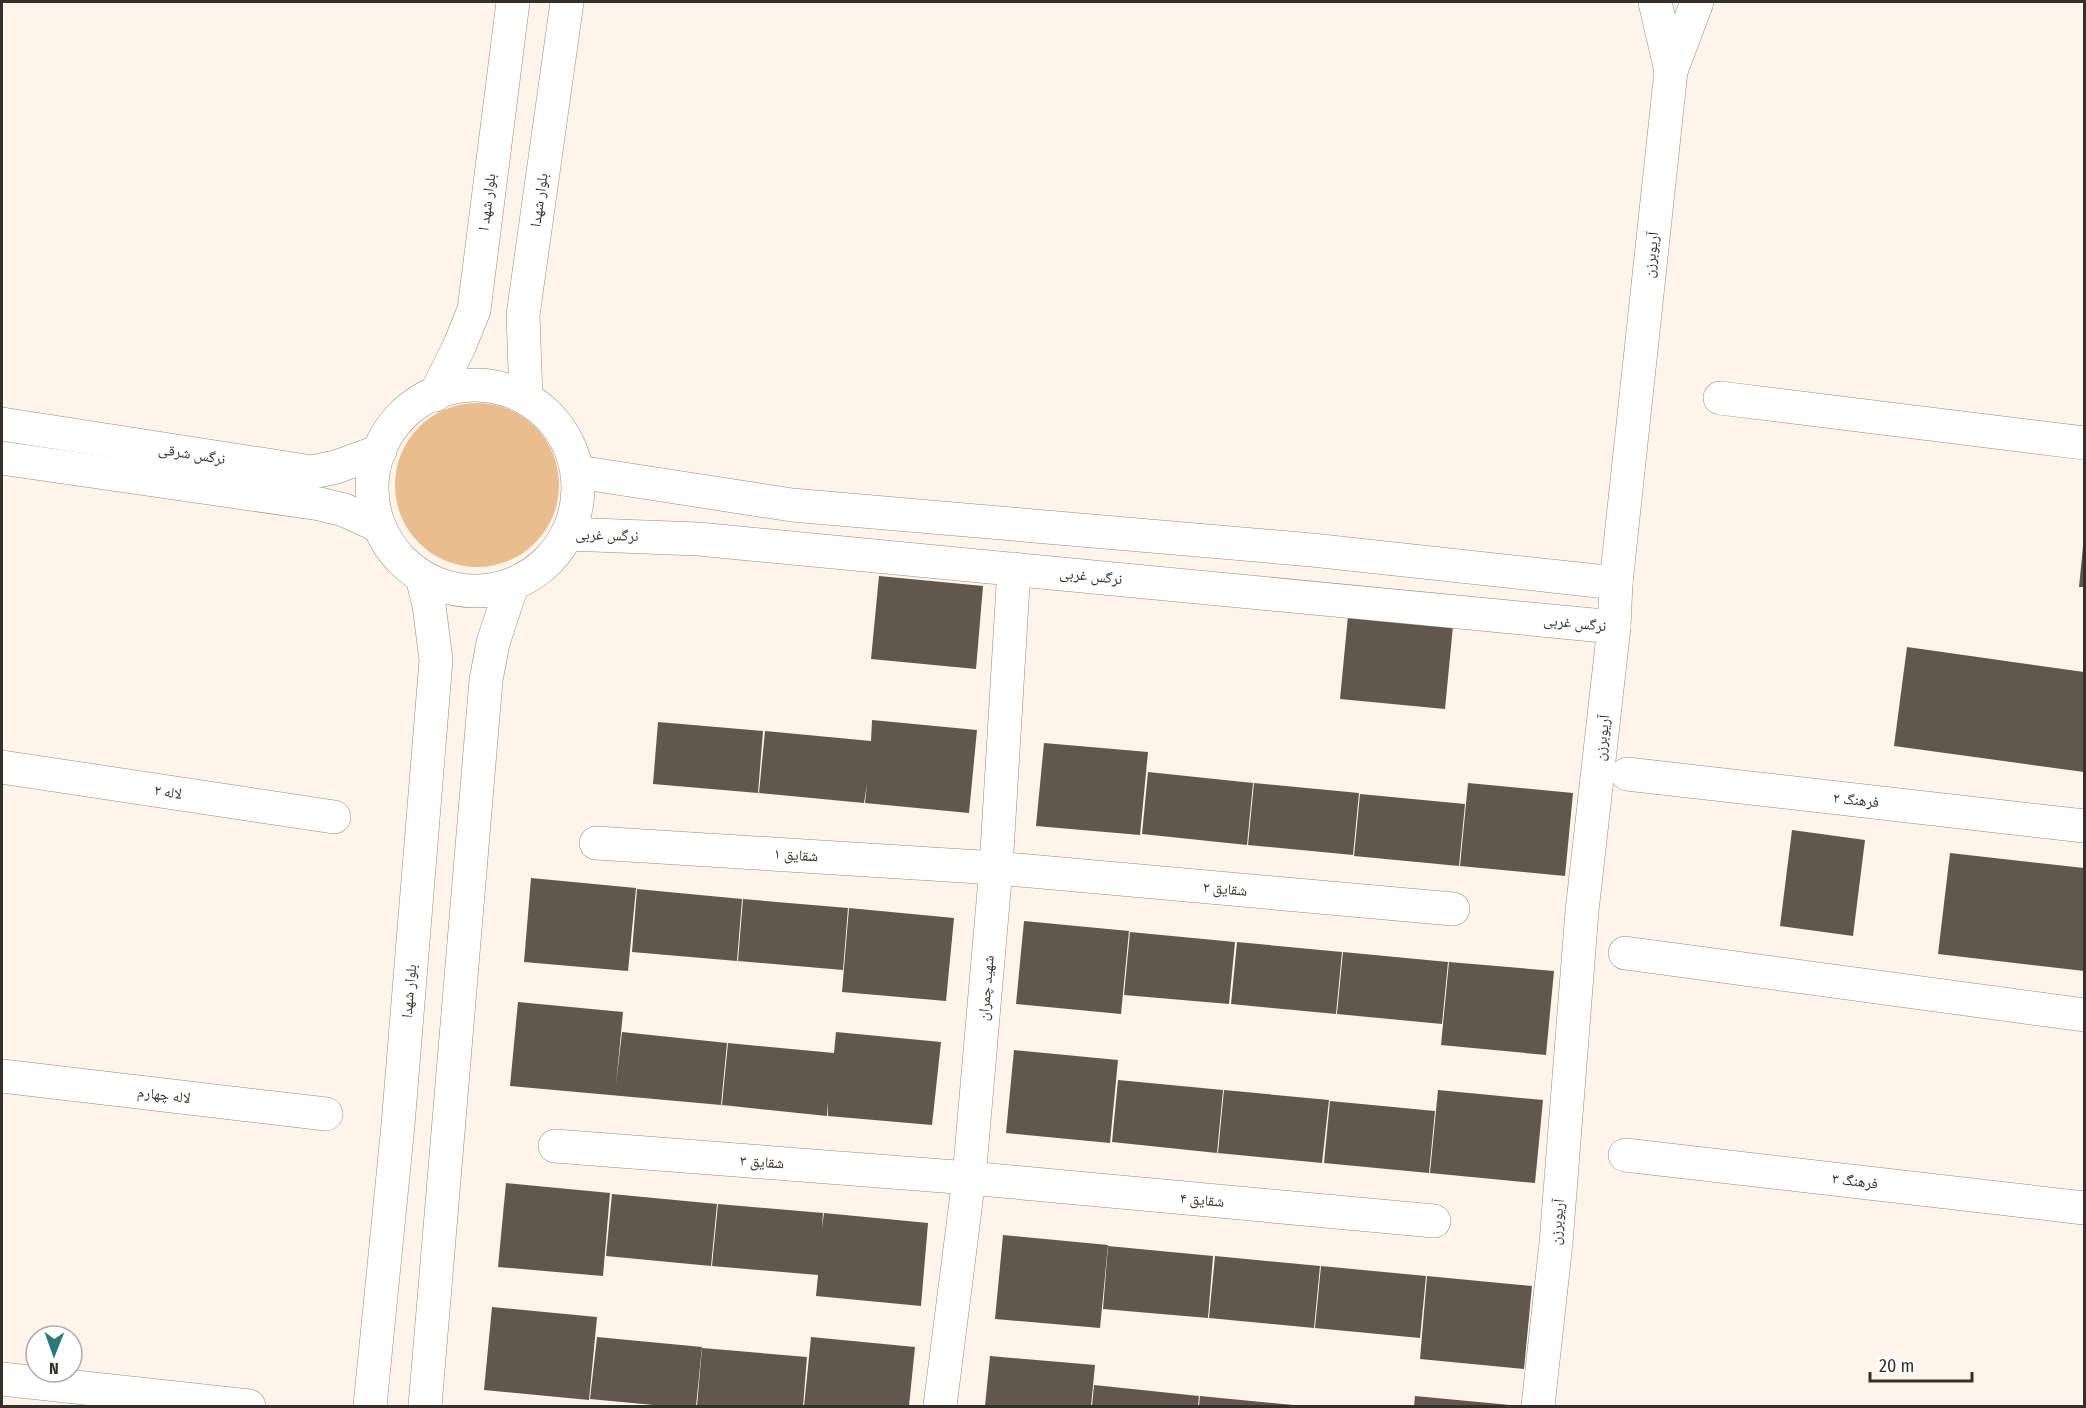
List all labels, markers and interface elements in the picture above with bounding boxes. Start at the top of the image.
street label: بلوار شهد ا [475,172,499,232]
street label: بلوار شهدا [526,172,552,228]
street label: آریوبرزن [1640,230,1663,279]
street label: نرگس شرقی [157,440,227,469]
street label: نرگس غربی [575,525,639,546]
street label: نرگس غربی [1058,564,1123,589]
street label: نرگس غربی [1542,611,1607,636]
street label: آریوبرزن [1591,713,1614,762]
street label: لاله ۲ [153,781,183,803]
street label: فرهنگ ۲ [1832,789,1880,811]
street label: شقایق ۱ [773,844,819,867]
street label: شقایق ۲ [1202,878,1248,901]
street label: شهید چمران [974,954,999,1022]
street label: بلوار شهدا [398,963,420,1019]
street label: لاله چهارم [136,1083,192,1108]
street label: شقایق ۳ [739,1151,785,1174]
street label: فرهنگ ۳ [1831,1169,1879,1193]
street label: شقایق ۴ [1179,1189,1225,1212]
street label: آریوبرزن [1546,1197,1569,1246]
north arrow [24,1324,84,1384]
scale bar [1870,1345,1972,1383]
text: 20 m [1879,1355,1914,1377]
text: N [49,1359,59,1378]

